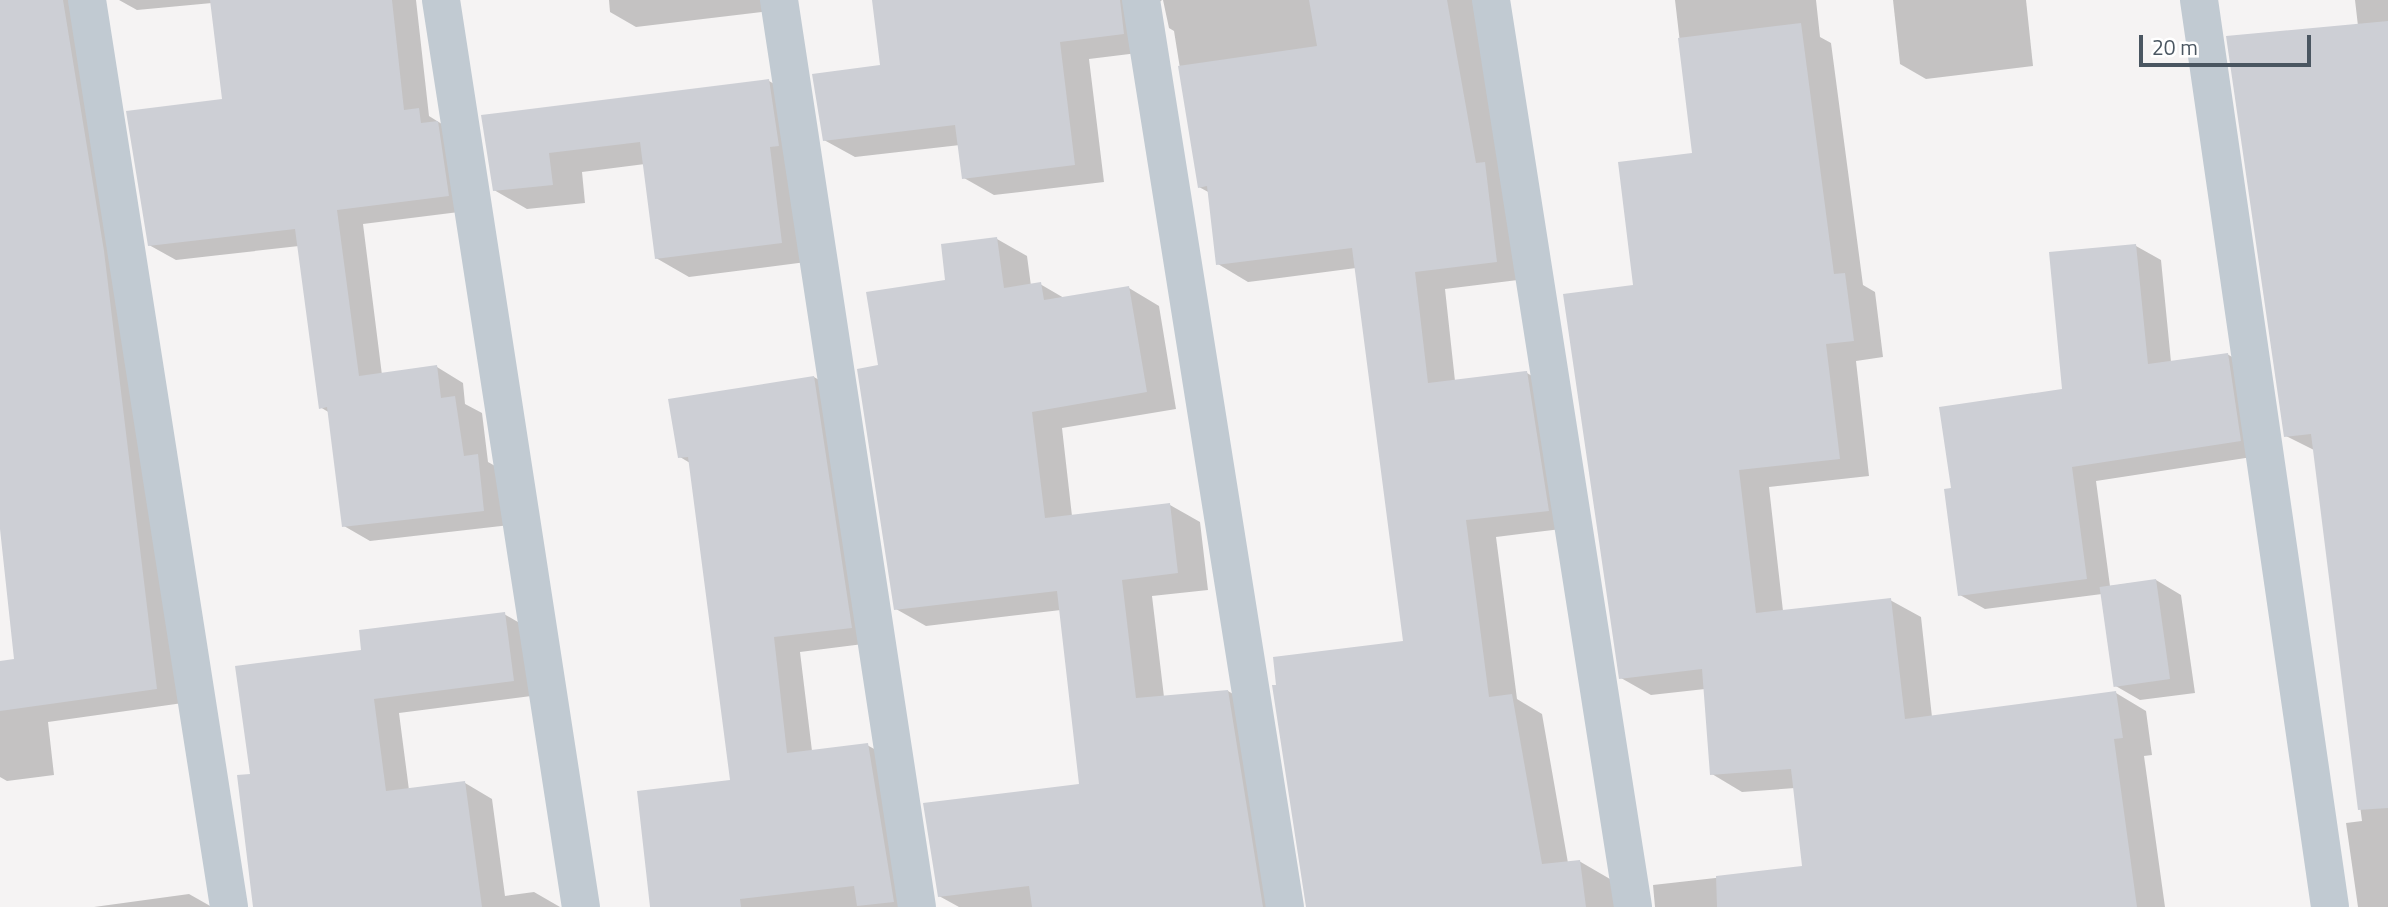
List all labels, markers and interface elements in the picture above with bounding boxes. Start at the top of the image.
scale bar [2143,21,2314,65]
text: 20 m [2152,31,2198,63]

